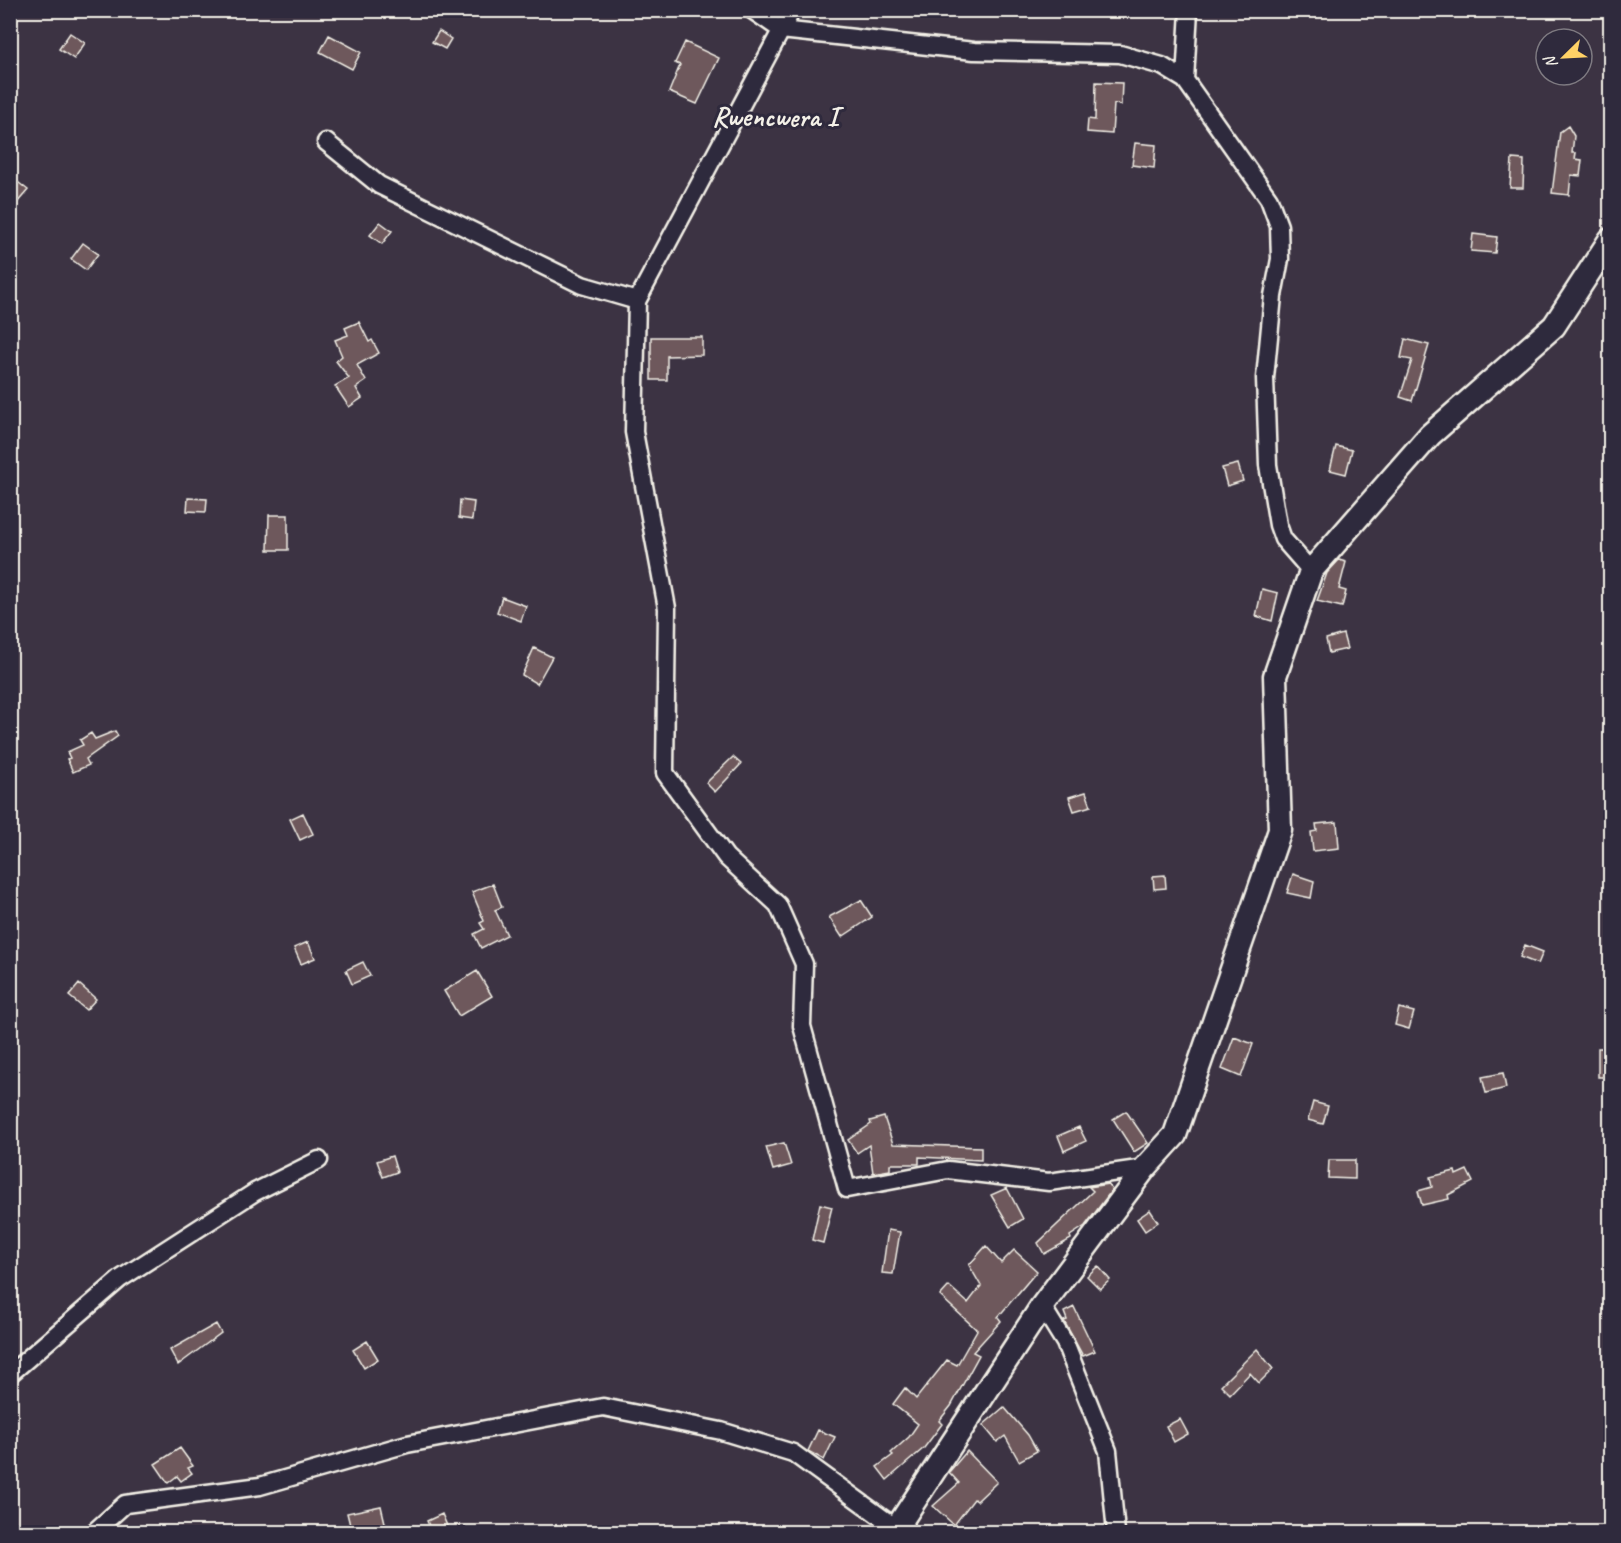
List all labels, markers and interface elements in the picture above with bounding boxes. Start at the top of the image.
north arrow [1534,27,1594,87]
text: N [1539,51,1562,71]
district label: Rwencwera I [712,99,845,134]

